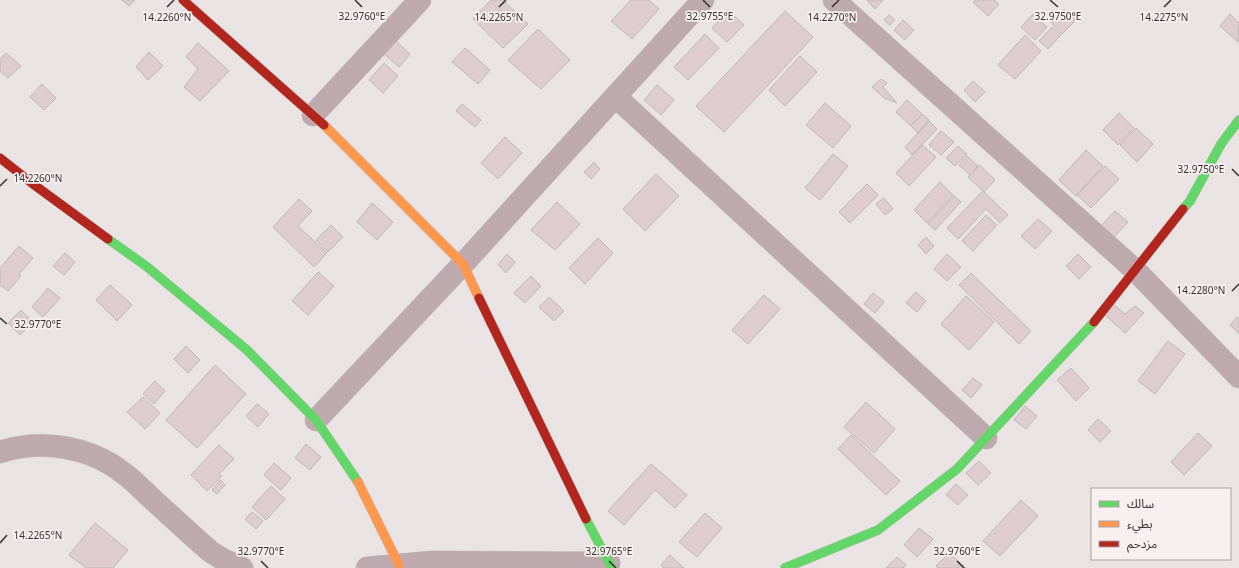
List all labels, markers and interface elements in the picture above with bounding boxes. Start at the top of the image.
text: 32.9760°E [339,9,385,23]
text: 32.9755°E [687,9,733,23]
text: 32.9750°E [1035,9,1081,23]
text: 14.2260°N [143,10,191,24]
text: 14.2265°N [475,10,523,24]
text: 14.2270°N [808,10,856,24]
text: 14.2275°N [1140,10,1188,24]
text: 32.9750°E [1178,162,1224,176]
text: 14.2260°N [14,171,62,185]
text: 14.2280°N [1177,283,1225,297]
text: 32.9770°E [15,317,61,331]
legend [1091,488,1231,560]
text: سالك [1127,495,1154,512]
text: بطيء [1127,515,1153,534]
text: 14.2265°N [14,528,62,542]
text: مزدحم [1127,535,1157,553]
text: 32.9770°E [238,544,284,558]
text: 32.9765°E [586,544,632,558]
text: 32.9760°E [934,544,980,558]

